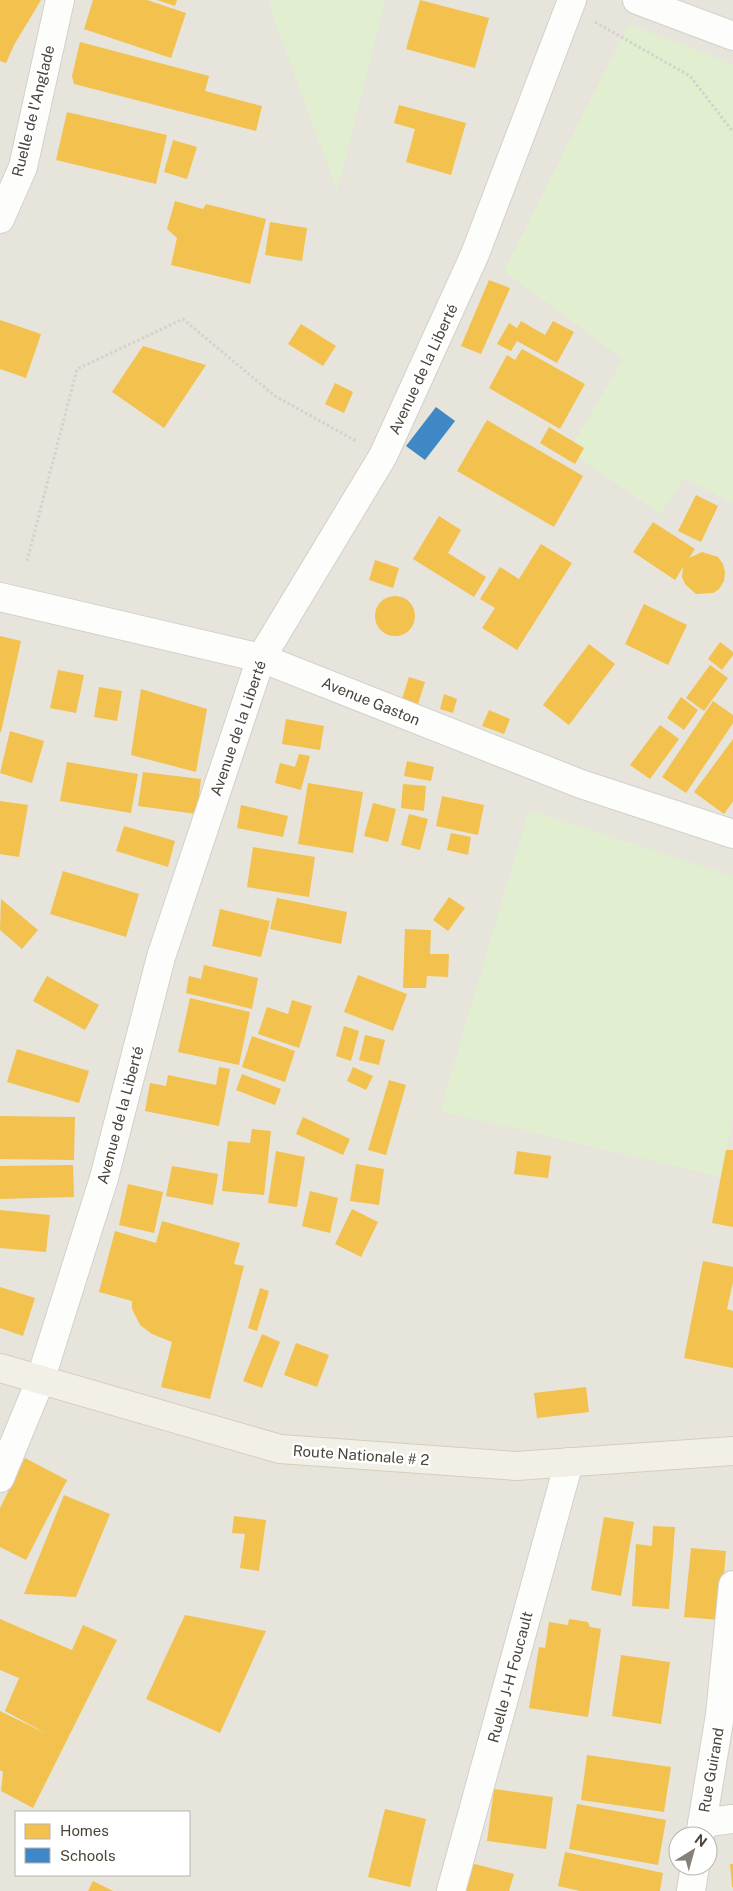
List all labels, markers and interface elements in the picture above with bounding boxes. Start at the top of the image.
street label: Ruelle de l'Anglade [8,43,58,179]
street label: Avenue de la Liberté [385,301,461,437]
street label: Avenue de la Liberté [207,658,269,798]
street label: Avenue Gaston [319,674,423,728]
street label: Avenue de la Liberté [93,1044,147,1186]
street label: Route Nationale # 2 [292,1442,430,1468]
street label: Ruelle J-H Foucault [484,1609,536,1744]
street label: Rue Guirand [695,1726,727,1814]
legend [15,1811,190,1876]
text: Homes [60,1822,109,1839]
north arrow [668,1826,718,1876]
text: N [692,1831,710,1850]
text: Schools [60,1847,116,1864]

